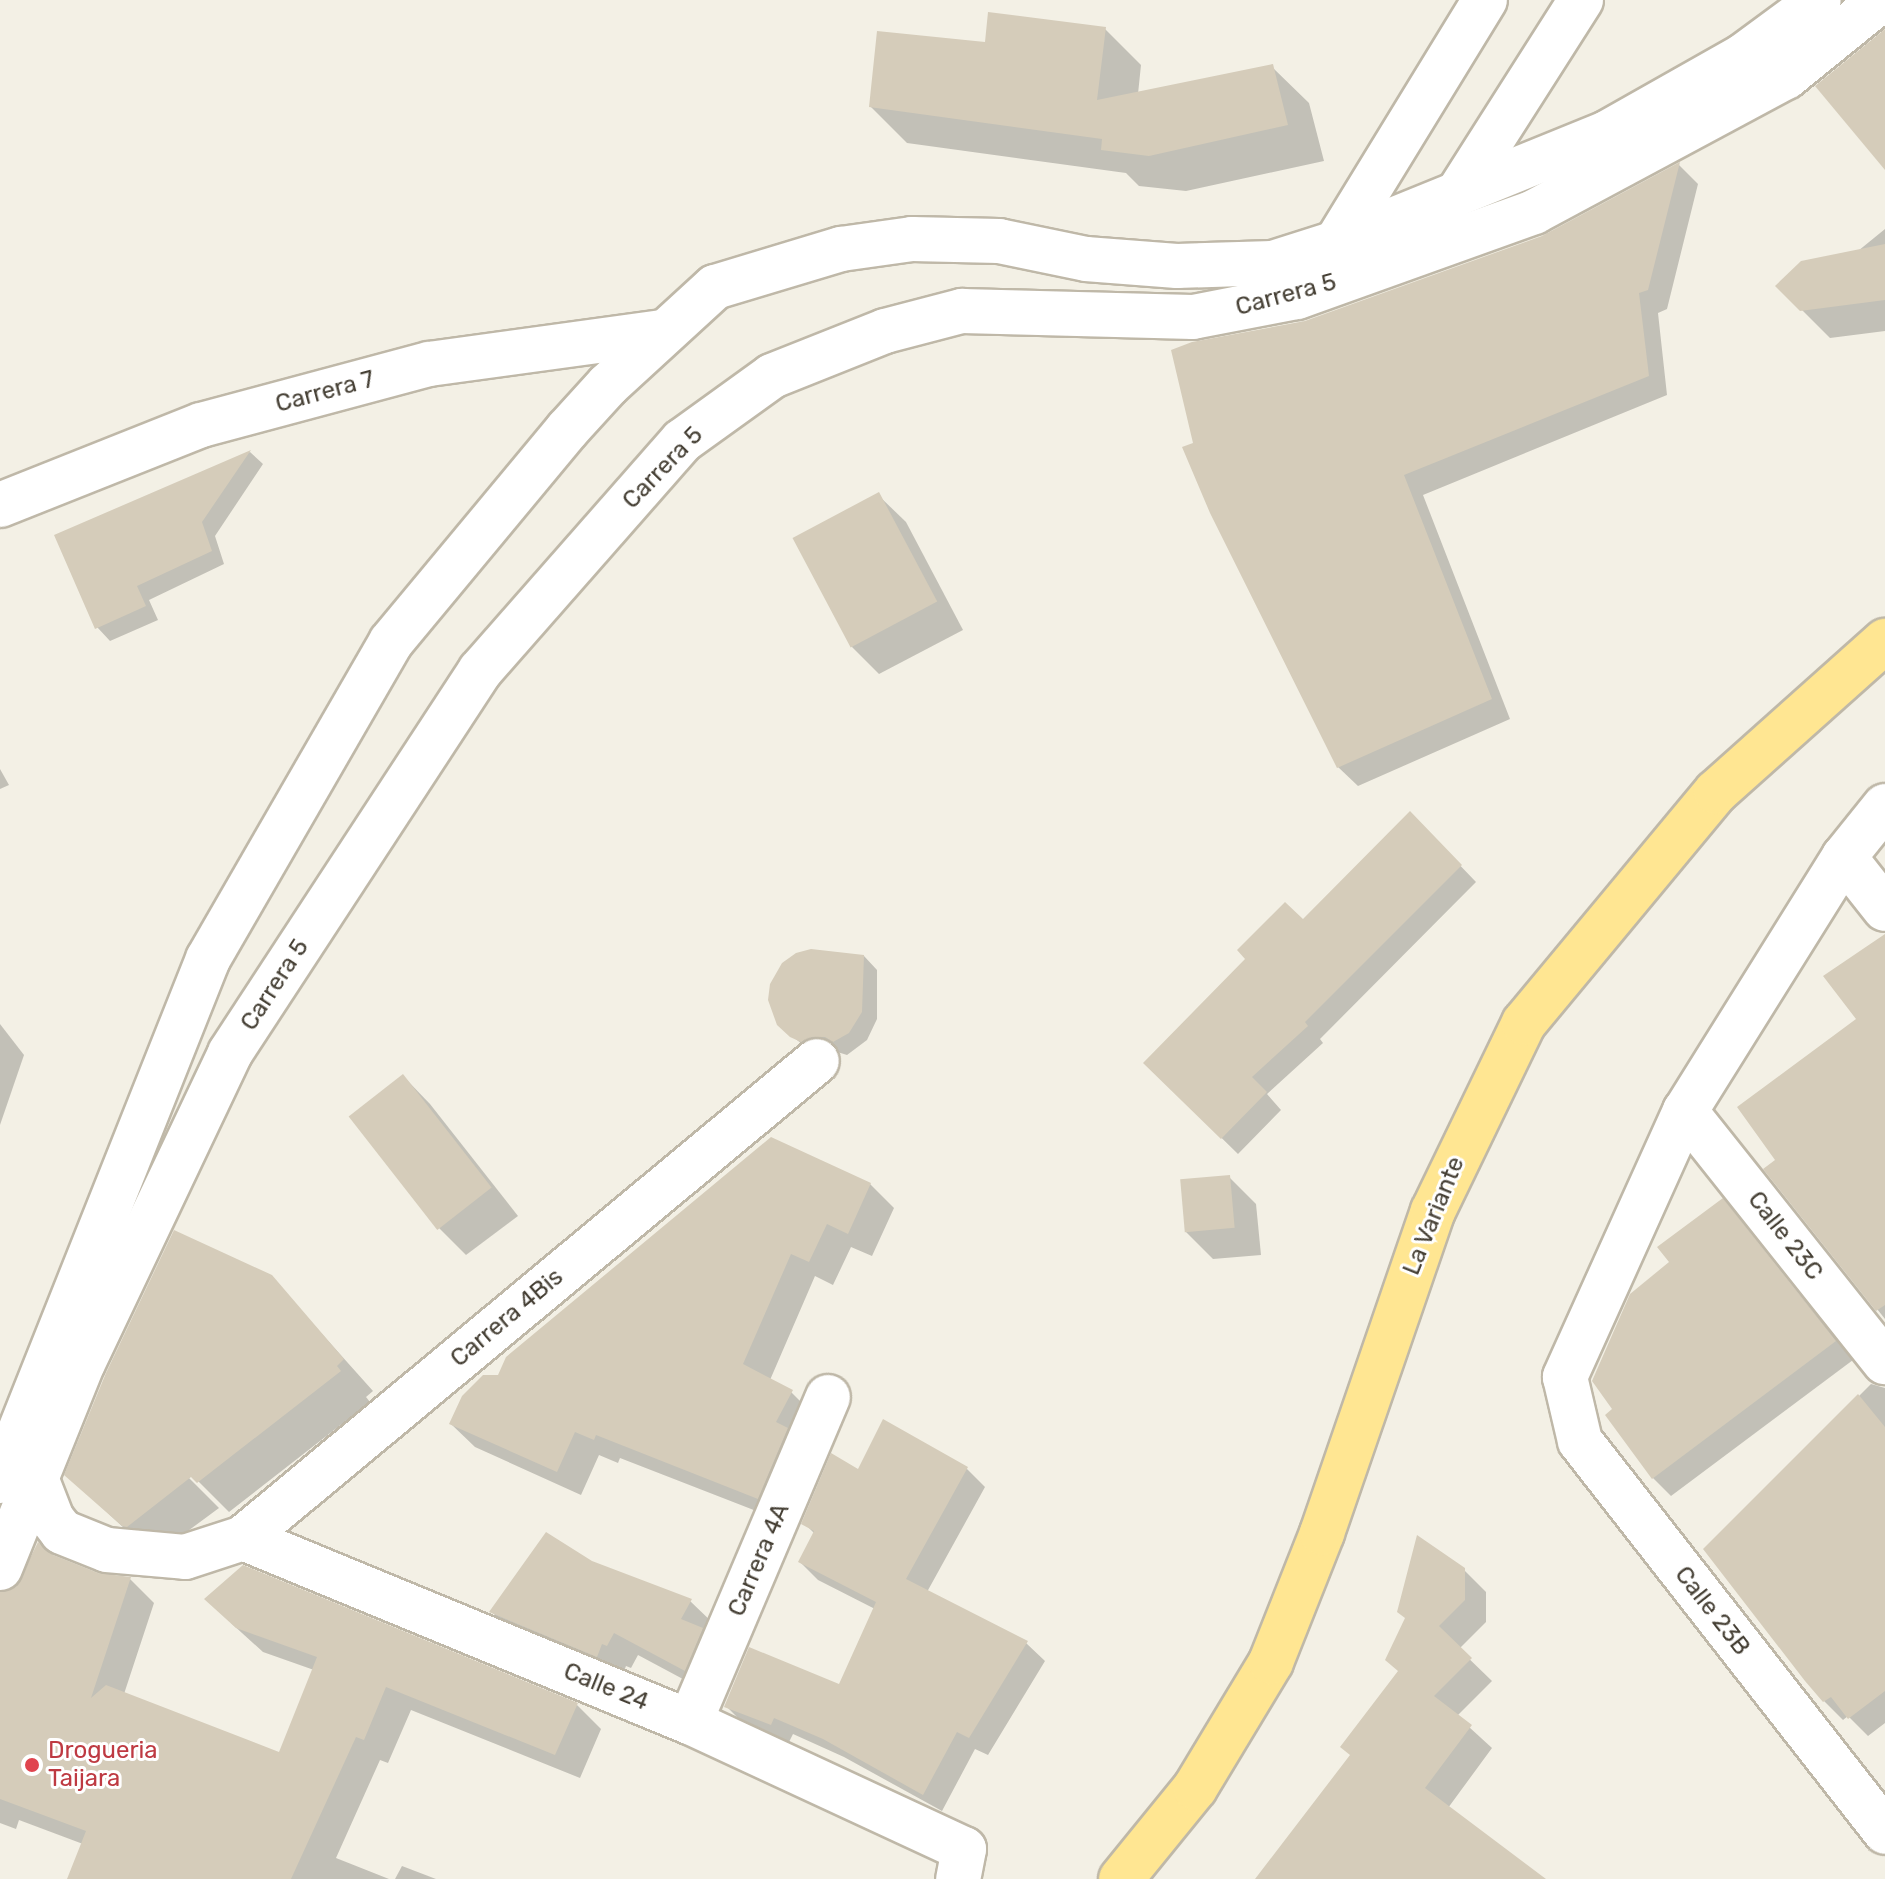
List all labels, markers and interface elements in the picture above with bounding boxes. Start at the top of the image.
street label: Carrera 5 [1233,268,1339,322]
street label: Carrera 7 [272,365,378,419]
street label: Carrera 5 [617,421,709,515]
street label: Carrera 5 [235,934,315,1036]
street label: La Variante [1397,1152,1471,1280]
street label: Calle 23C [1741,1186,1829,1286]
street label: Carrera 4Bis [445,1263,569,1373]
street label: Carrera 4A [722,1499,796,1621]
street label: Calle 23B [1668,1561,1756,1661]
street label: Calle 24 [559,1657,653,1717]
place label: Drogueria Taijara [48,1737,158,1793]
marker: Drogueria Taijara [23,1756,41,1774]

